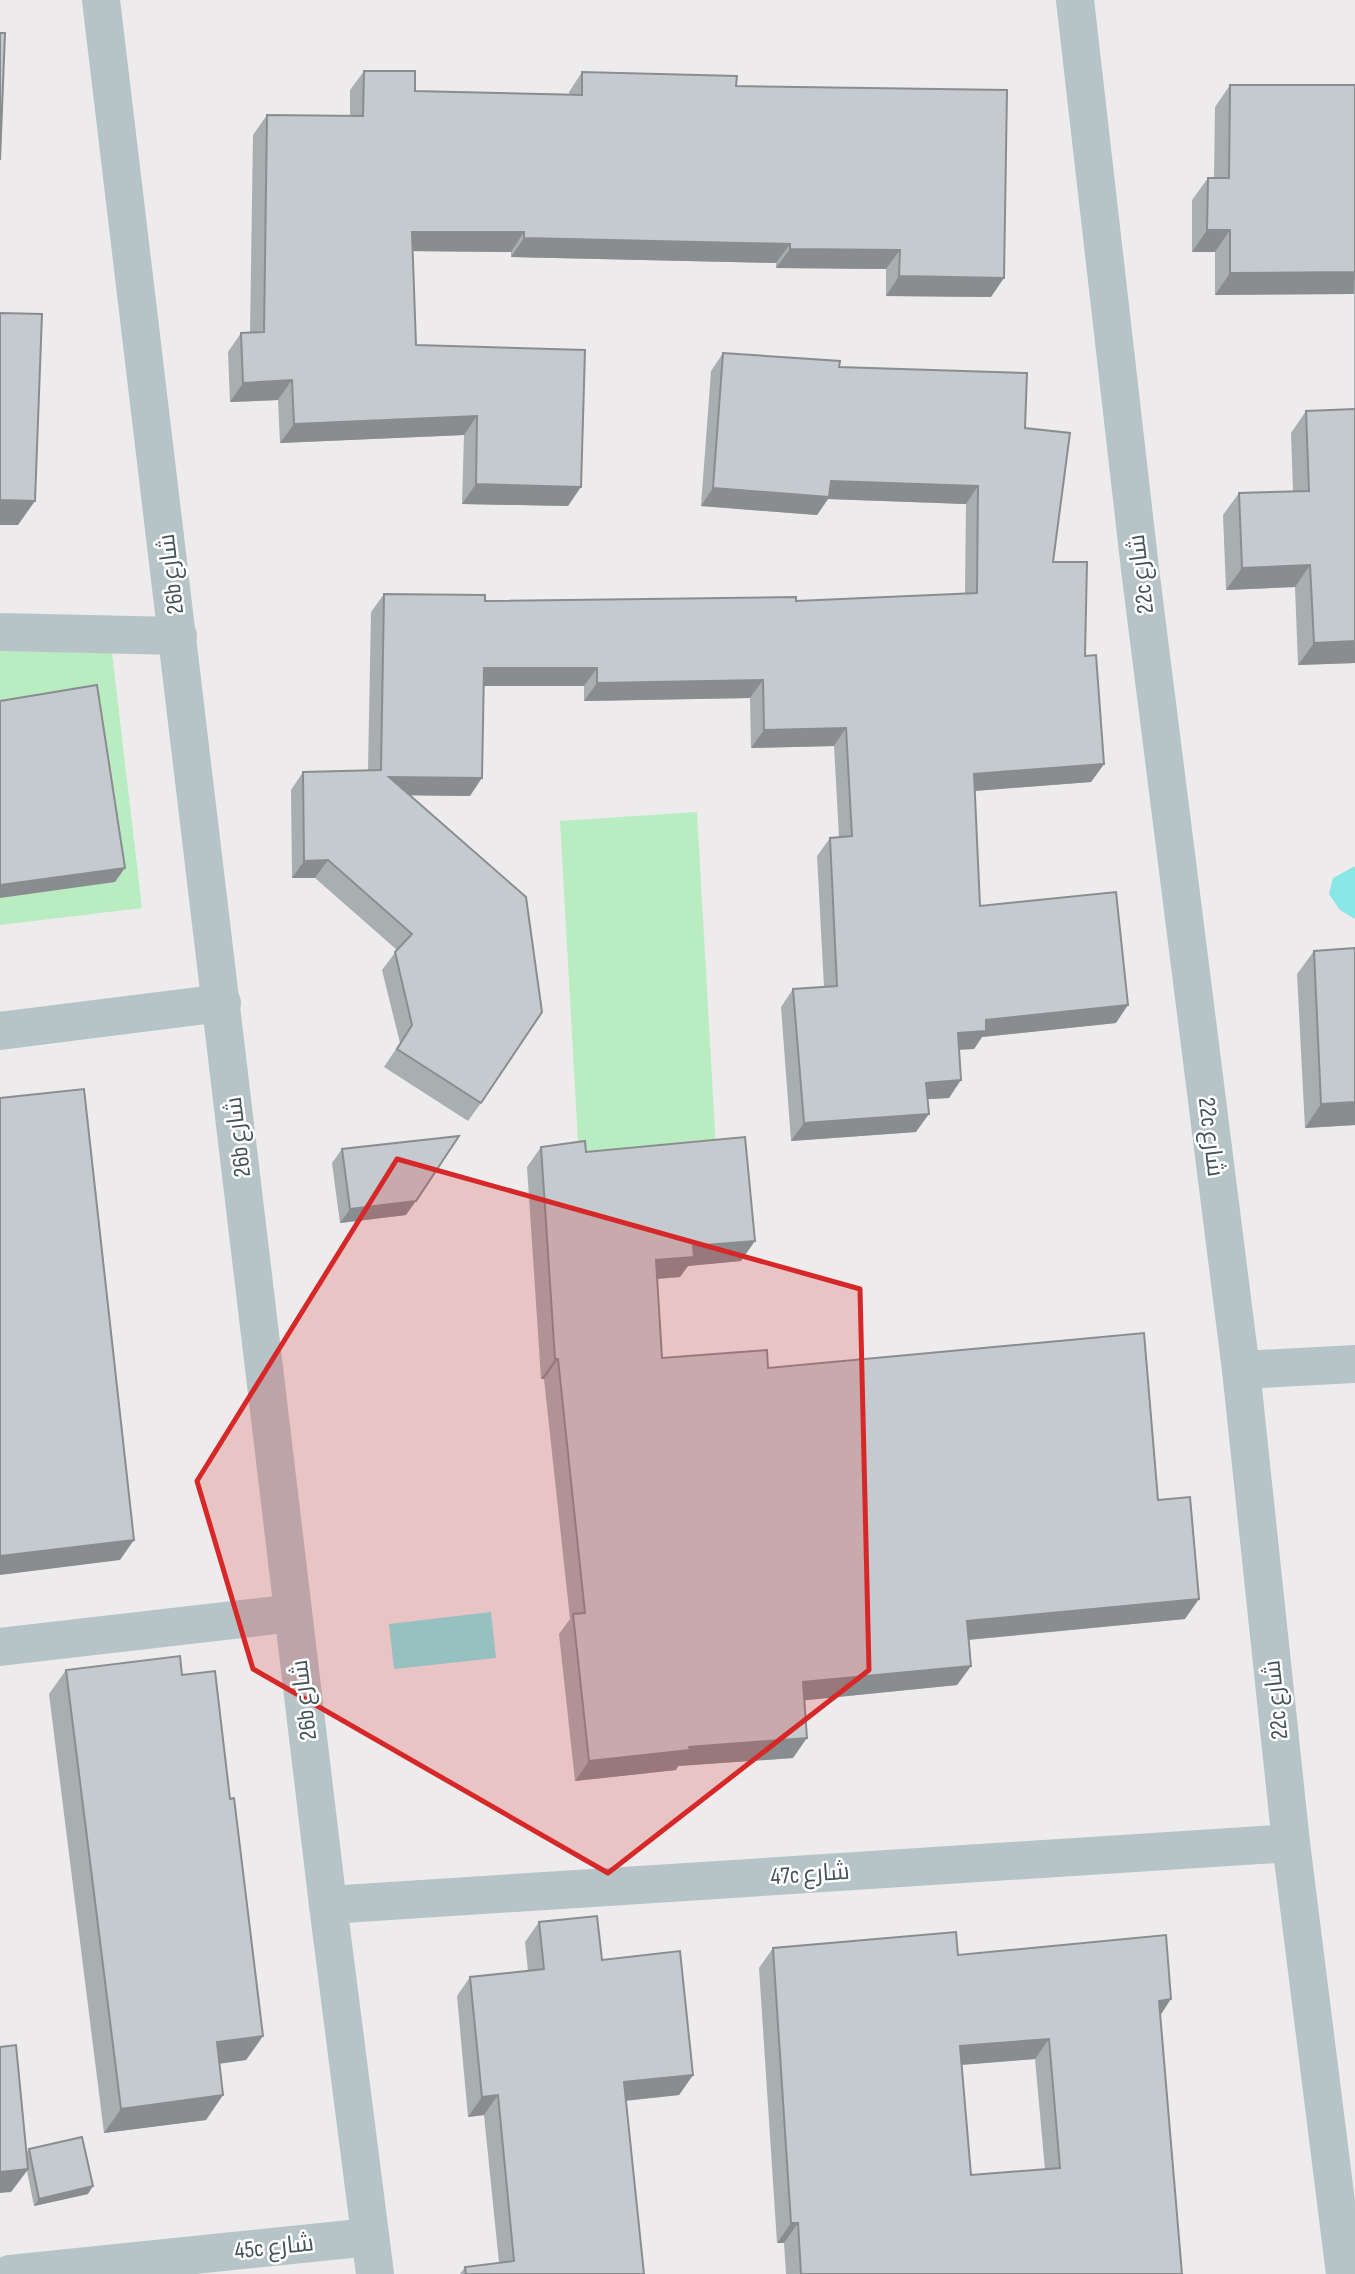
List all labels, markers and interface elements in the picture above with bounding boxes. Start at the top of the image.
street label: 26b شارع [152,532,191,616]
street label: 22c شارع [1122,533,1161,615]
street label: 26b شارع [219,1095,258,1179]
street label: 22c شارع [1191,1096,1230,1178]
street label: 26b شارع [285,1658,324,1742]
street label: 22c شارع [1257,1659,1296,1741]
street label: 47c شارع [770,1857,851,1892]
street label: 45c شارع [233,2228,315,2267]

